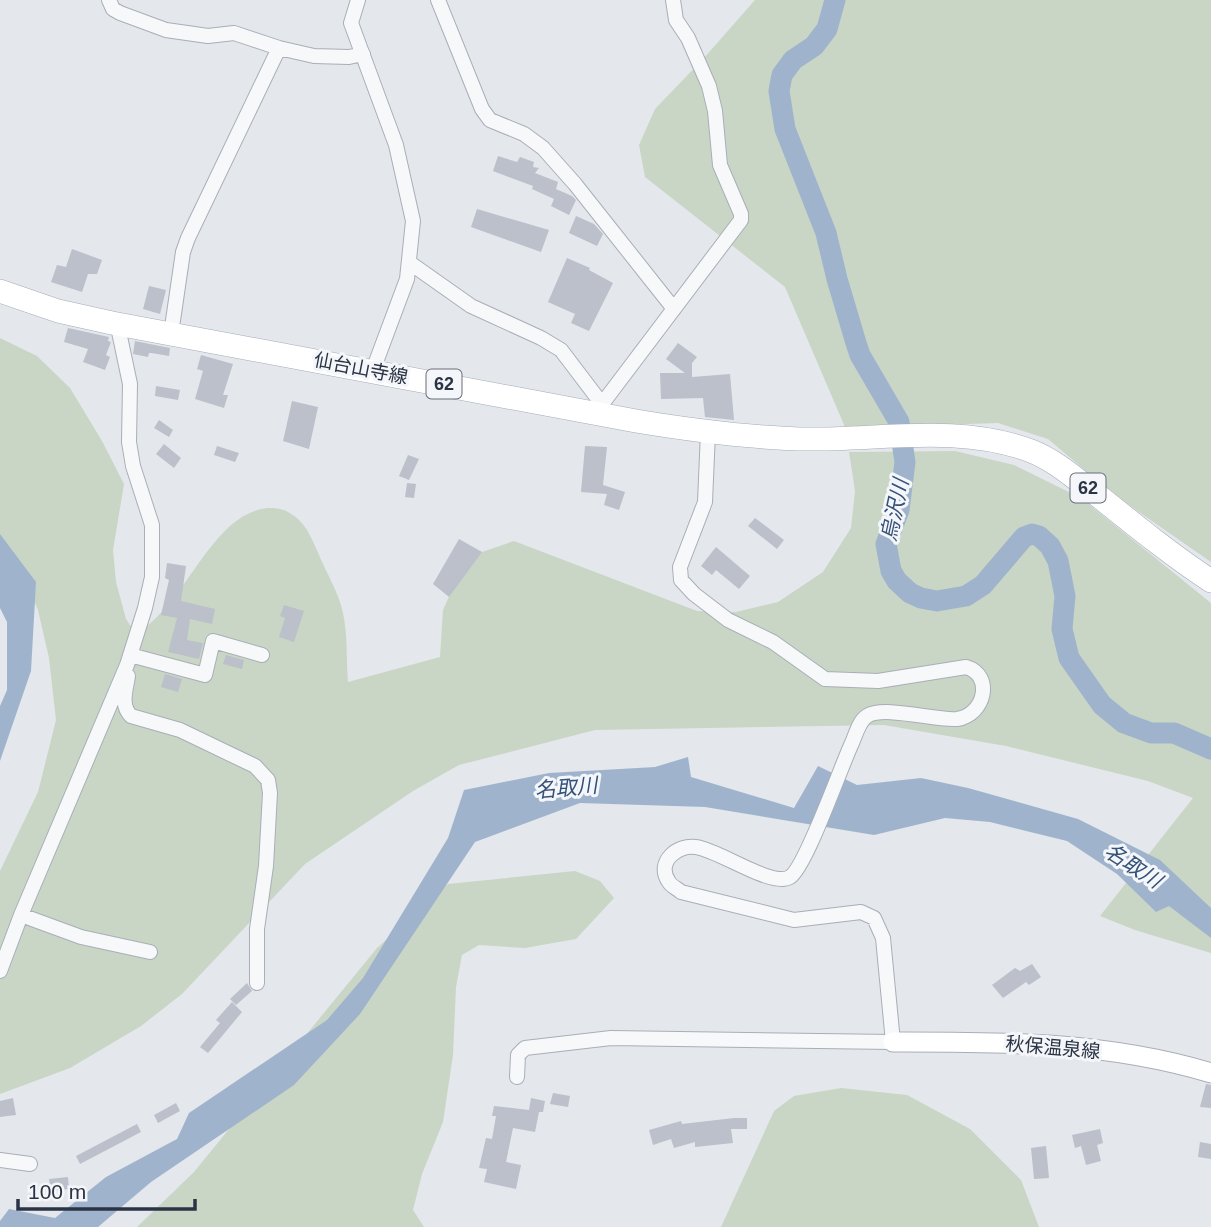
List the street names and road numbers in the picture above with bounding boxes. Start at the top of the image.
street label: 仙台山寺線 [312,349,410,388]
road number: 62 [426,370,462,398]
road number: 62 [1070,474,1106,502]
street label: 秋保温泉線 [1005,1033,1101,1062]

